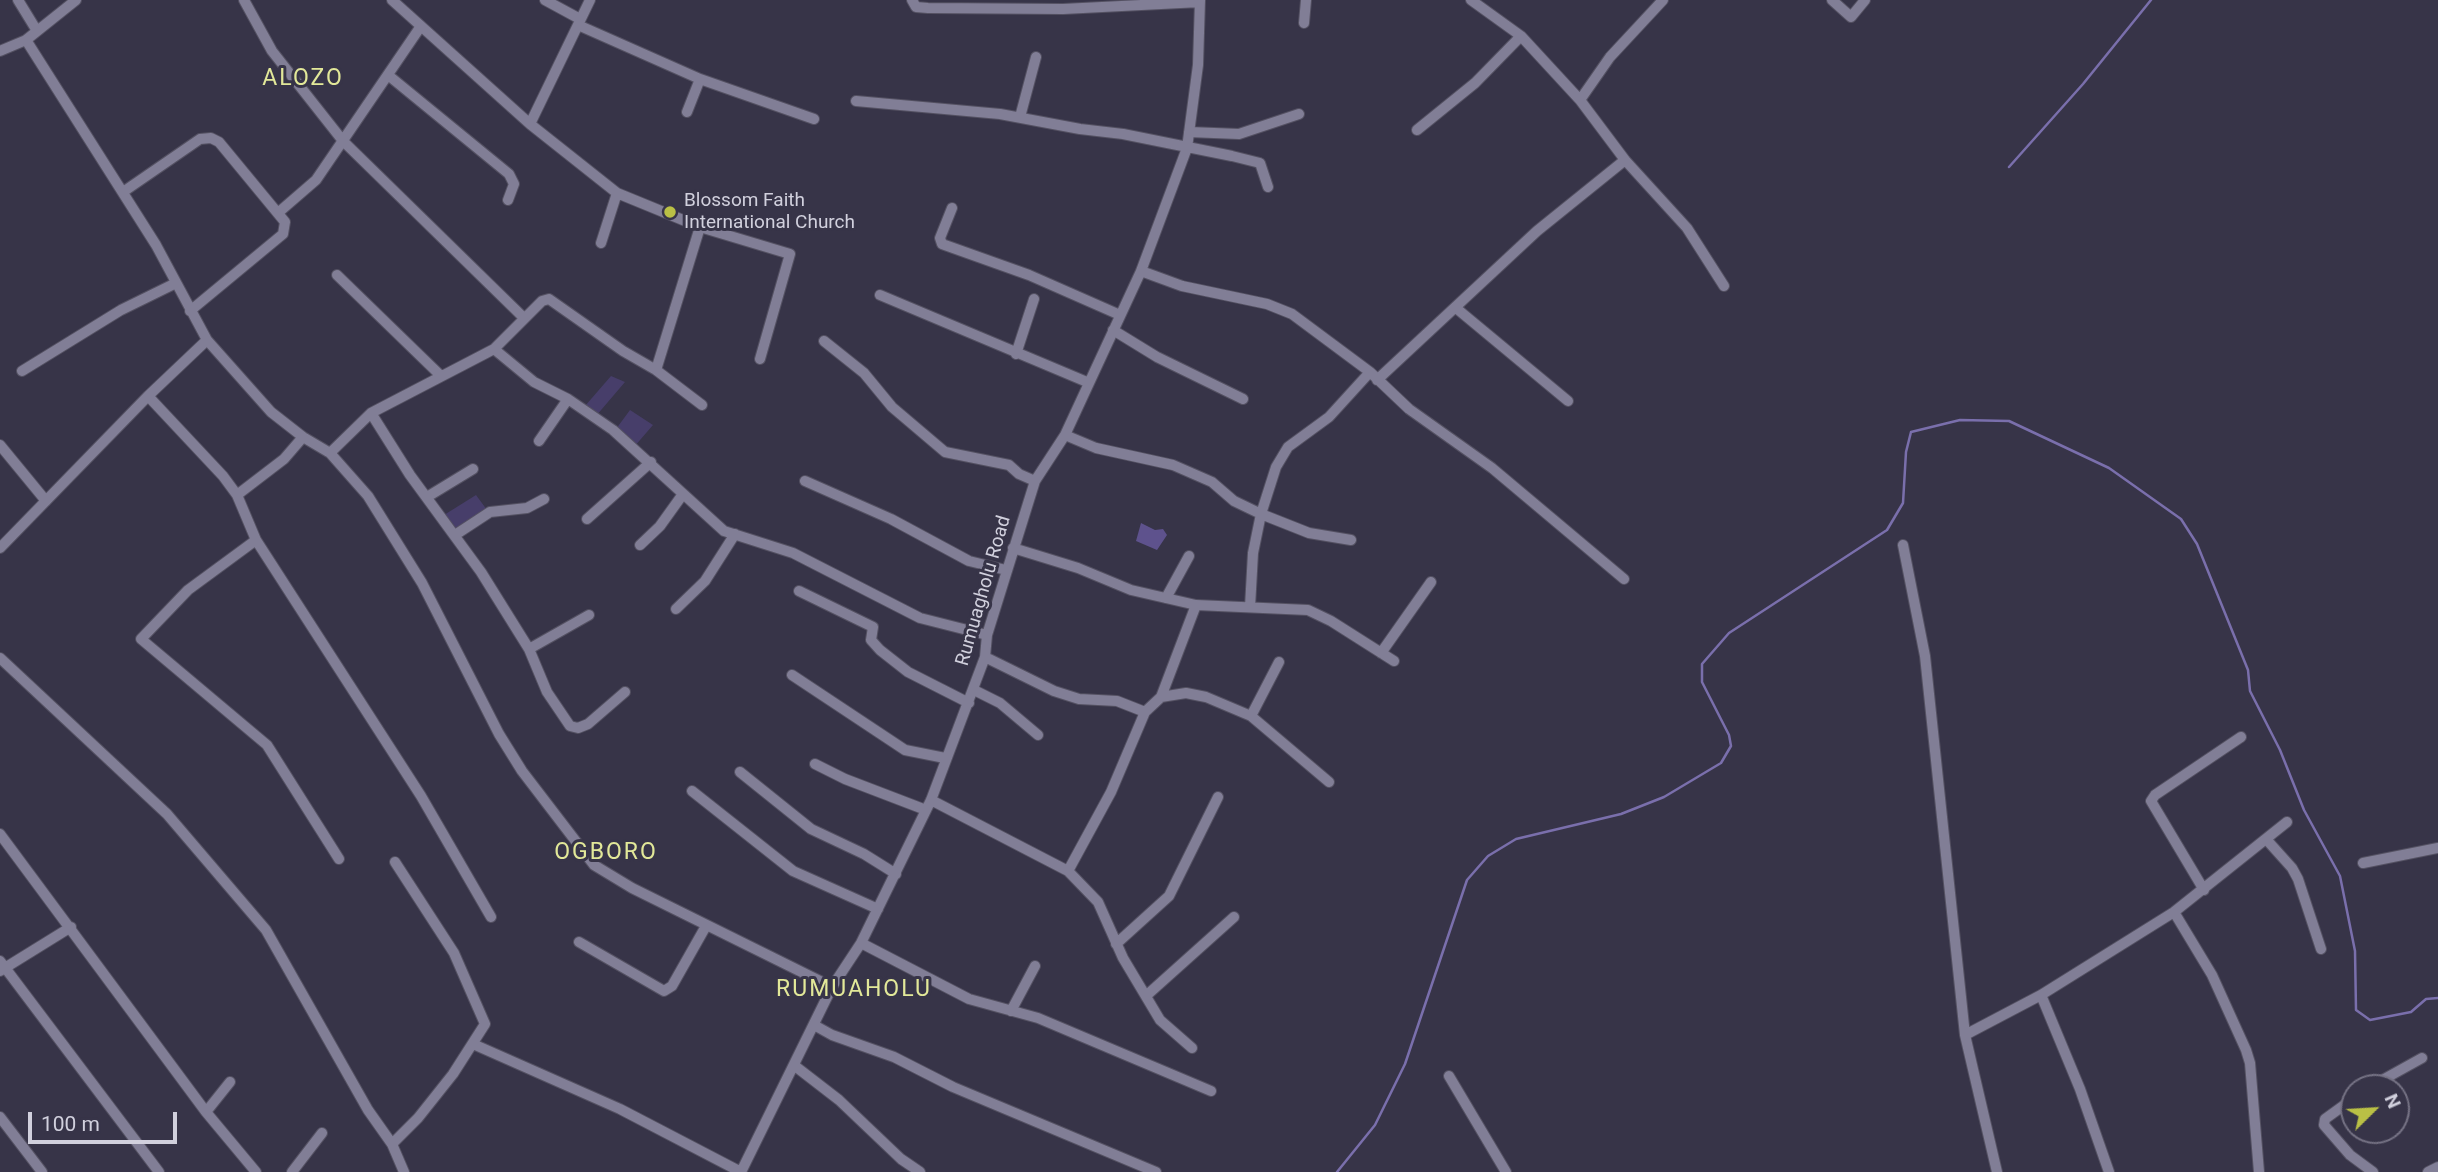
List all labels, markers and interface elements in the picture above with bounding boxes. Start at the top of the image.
district label: ALOZO [263,65,343,93]
place label: Blossom Faith International Church [684,190,855,234]
marker: Blossom Faith International Church [662,204,678,220]
street label: Rumuagholu Road [952,513,1016,669]
district label: OGBORO [555,839,657,867]
district label: RUMUAHOLU [777,976,931,1004]
north arrow [2340,1074,2410,1144]
text: N [2380,1090,2406,1112]
scale bar [32,1098,180,1142]
text: 100 m [41,1112,100,1136]

